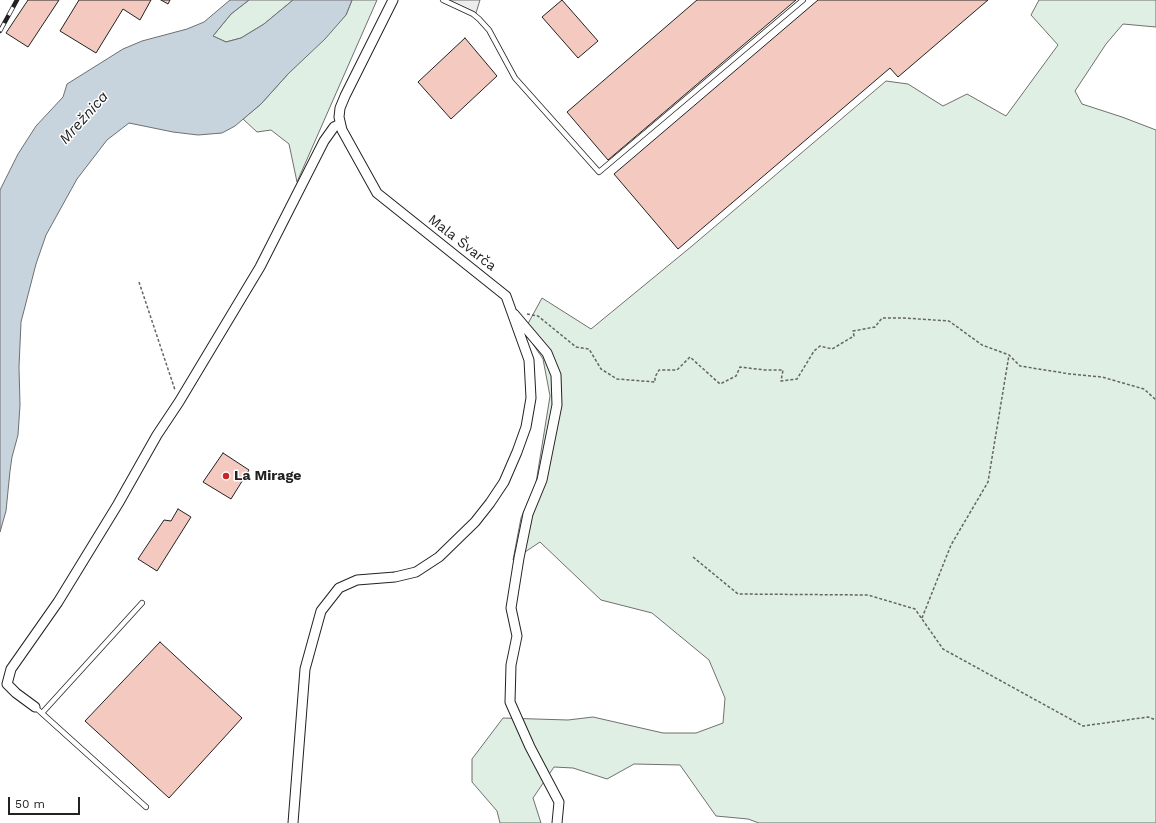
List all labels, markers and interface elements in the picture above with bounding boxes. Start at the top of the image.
water label: Mrežnica [56,88,112,148]
street label: Mala Švarča [425,211,499,275]
place label: La Mirage [234,468,301,484]
marker: La Mirage [221,471,231,481]
scale bar [10,789,82,815]
text: 50 m [15,797,45,811]

